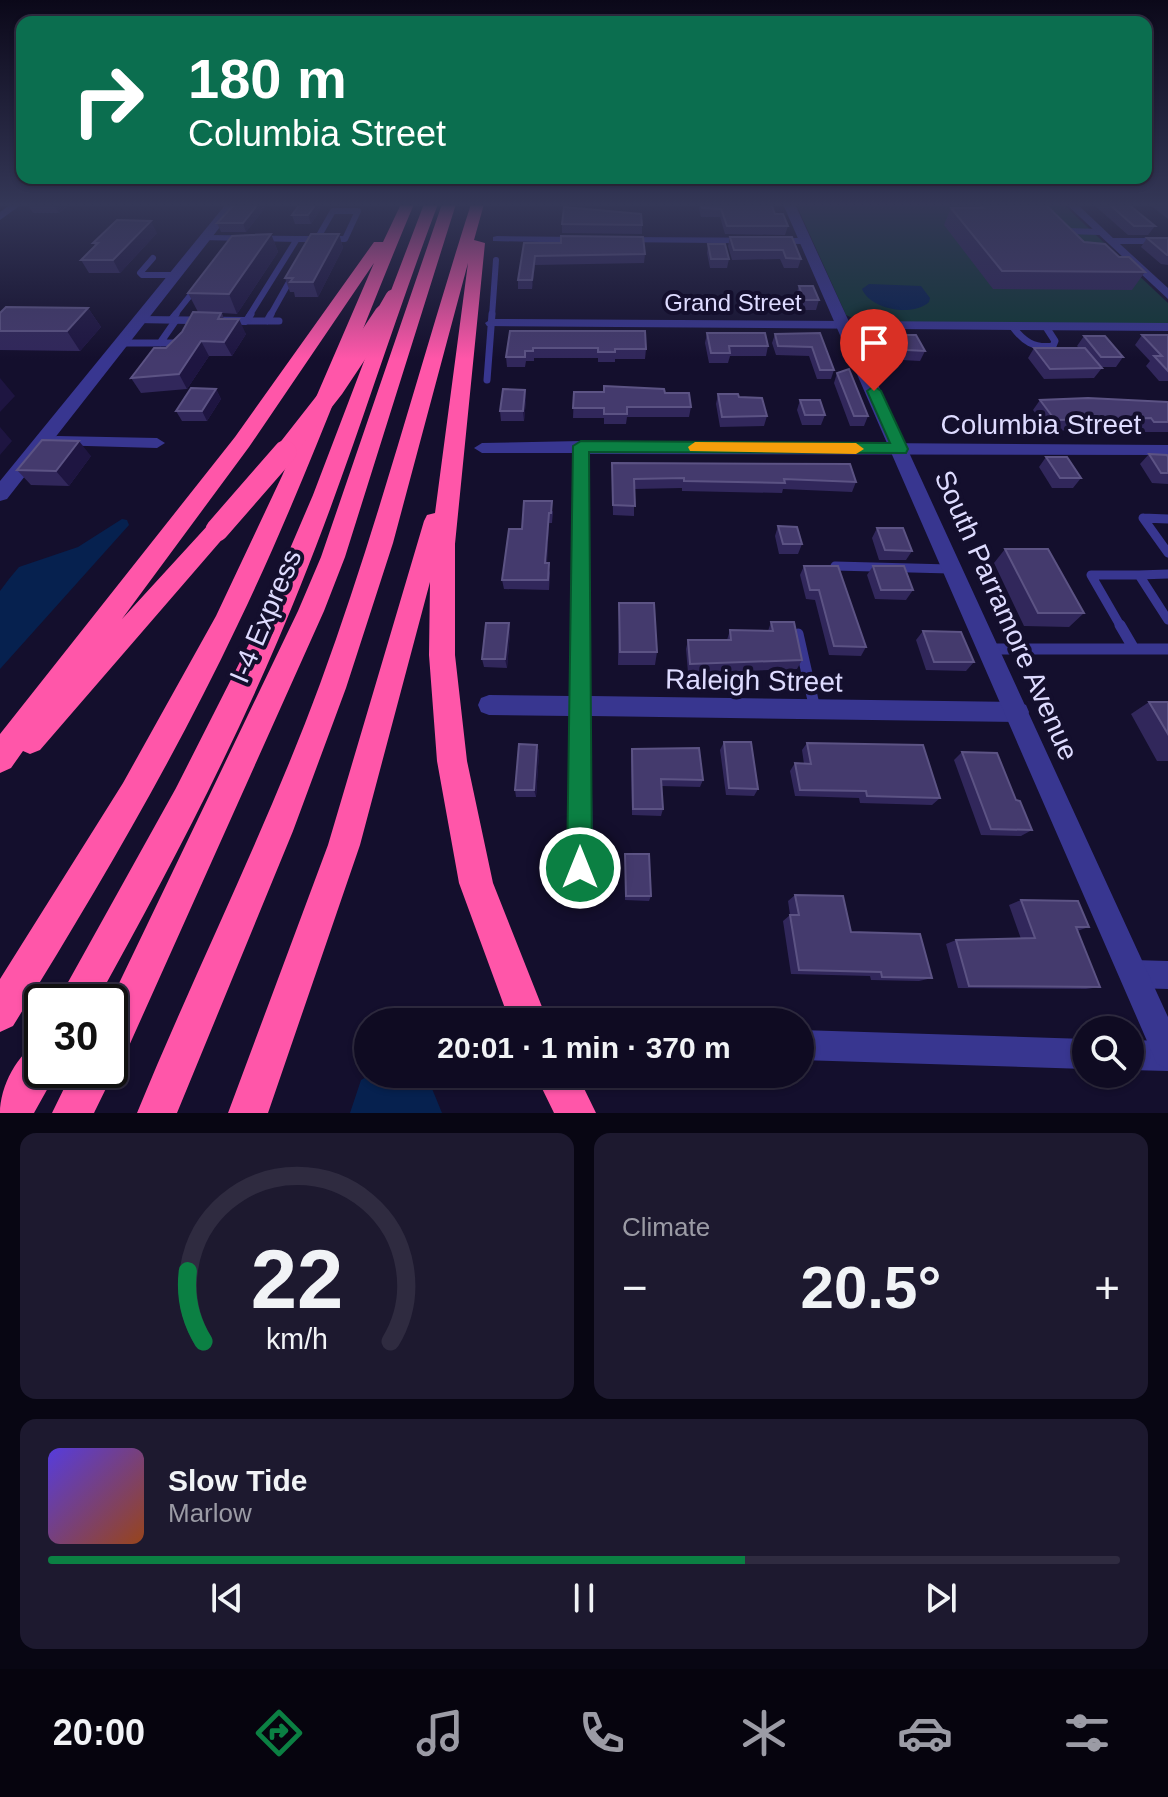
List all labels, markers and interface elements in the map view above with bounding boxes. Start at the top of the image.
text: 180 m [188,47,347,110]
icon: right [56,48,160,152]
text: Columbia Street [188,113,446,154]
street label: Grand Street [664,289,802,316]
pin [840,309,908,391]
icon: arrive [852,321,896,365]
street label: Columbia Street [941,409,1142,440]
street label: South Parramore Avenue [929,466,1085,765]
street label: I-4 Express [224,545,307,687]
street label: Raleigh Street [665,663,843,698]
position arrow [538,826,622,910]
speed limit sign: 30 [24,984,128,1088]
map controls [1072,1016,1144,1088]
button: search [1072,1016,1144,1088]
text: 20:01 · 1 min · 370 m [437,1031,731,1064]
text: Climate [622,1212,710,1242]
text: 22 [251,1233,343,1326]
text: 20.5° [801,1254,941,1321]
text: − [622,1263,648,1312]
text: + [1094,1263,1120,1312]
text: km/h [266,1323,328,1355]
text: Slow Tide [168,1464,307,1497]
text: Marlow [168,1498,252,1528]
icon: previous [205,1576,249,1620]
icon: pause [562,1576,606,1620]
icon: next [919,1576,963,1620]
icon: directions [251,1705,307,1761]
icon: music [412,1705,468,1761]
icon: phone [574,1705,630,1761]
icon: climate [736,1705,792,1761]
icon: car [897,1705,953,1761]
icon: filters [1059,1705,1115,1761]
text: 20:00 [53,1712,145,1753]

